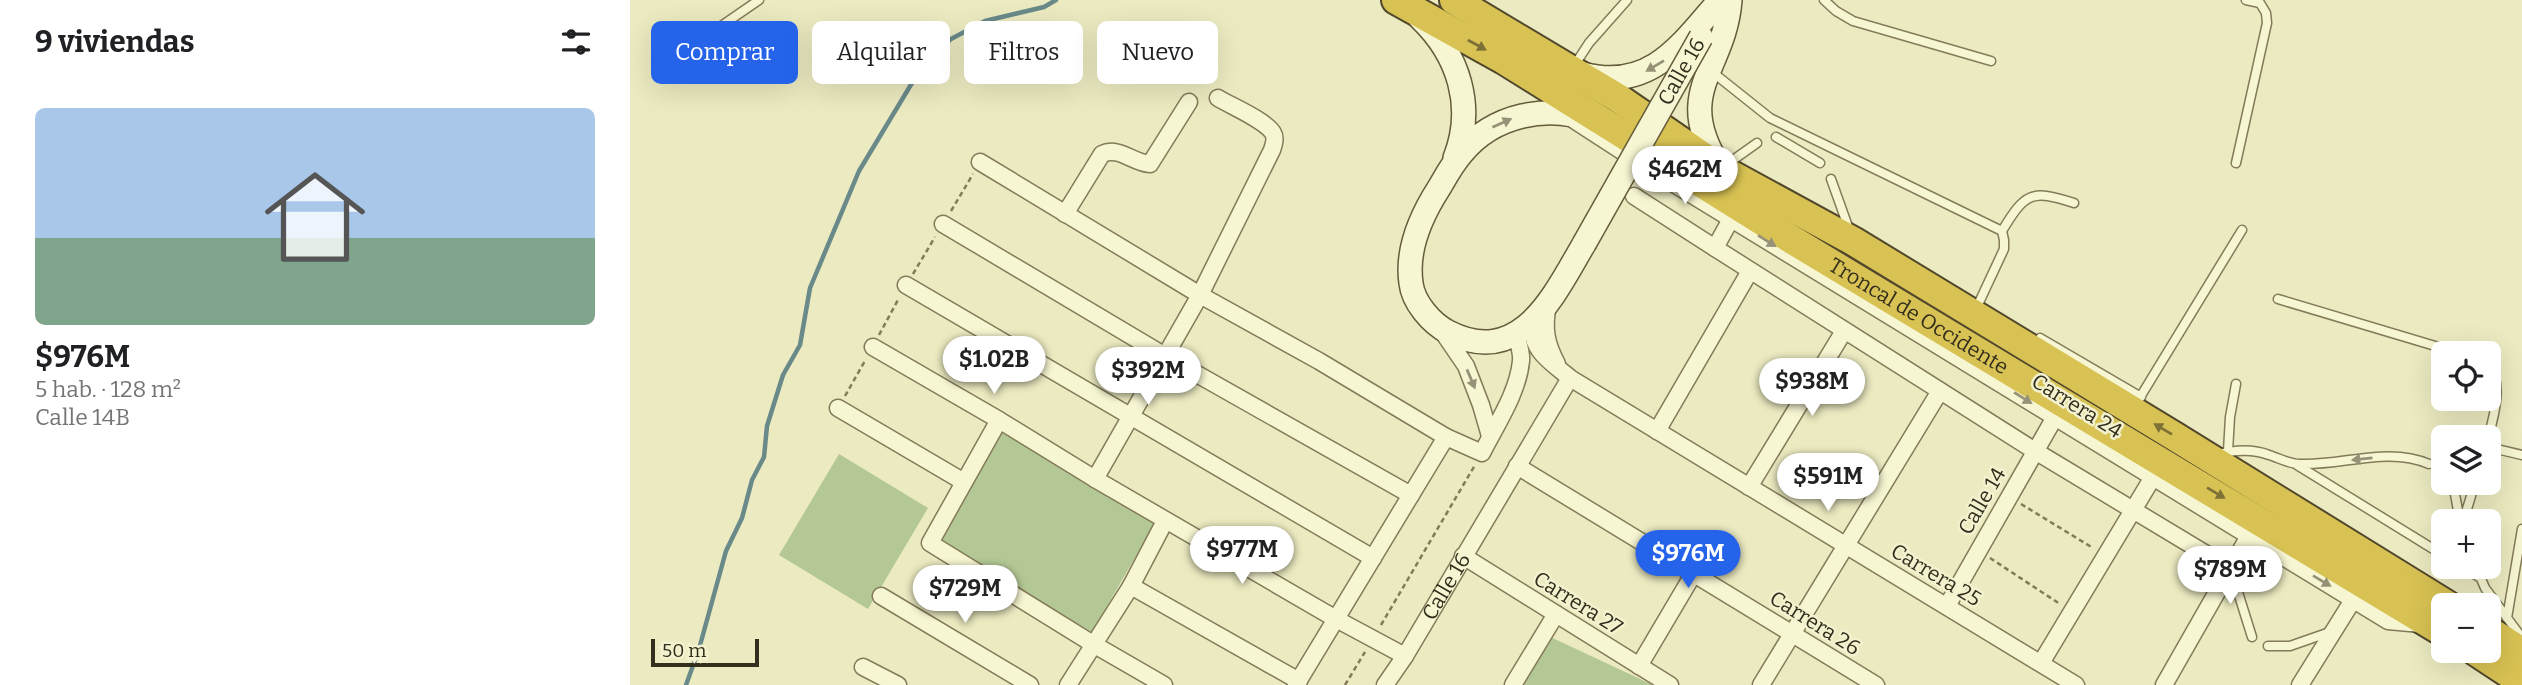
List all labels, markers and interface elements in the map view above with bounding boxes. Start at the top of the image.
chip: Comprar [651,21,798,84]
chip: Alquilar [812,21,950,84]
chip: Filtros [964,21,1083,84]
chip: Nuevo [1097,21,1218,84]
icon: filters [557,23,595,61]
text: 9 viviendas [35,24,194,60]
street label: Calle 16 [1652,33,1711,110]
one-way arrow [1467,39,1487,51]
one-way arrow [1646,59,1665,72]
one-way arrow [1492,117,1512,129]
pin: $462M [1636,146,1734,206]
icon: home [252,154,378,280]
text: $462M [1648,155,1722,183]
one-way arrow [1757,234,1776,247]
street label: Troncal de Occidente [1824,252,2013,380]
pin: $1.02B [937,336,1051,396]
text: $976M [35,339,130,375]
map controls [2431,341,2501,663]
button: locate [2431,341,2501,411]
text: $1.02B [959,345,1029,373]
pin: $392M [1099,348,1197,407]
text: $392M [1111,356,1185,384]
pin: $938M [1763,358,1861,418]
text: $938M [1775,367,1849,395]
street label: Carrera 24 [2027,368,2127,444]
one-way arrow [1466,369,1477,390]
text: 5 hab. · 128 m² [35,375,181,403]
one-way arrow [2014,392,2033,404]
text: Calle 14B [35,403,130,431]
one-way arrow [2154,423,2173,435]
button: layers [2431,425,2501,495]
one-way arrow [2350,453,2372,464]
pin: $591M [1779,454,1877,513]
text: $591M [1793,462,1863,490]
street label: Calle 14 [1952,463,2012,539]
one-way arrow [2207,487,2226,499]
button: + [2431,509,2501,579]
pin: $977M [1193,526,1291,586]
pin: $976M [1639,530,1737,590]
text: $977M [1206,535,1278,563]
street label: Carrera 25 [1886,538,1986,612]
text: $976M [1652,539,1725,567]
pin: $789M [2181,546,2279,606]
street label: Calle 16 [1416,548,1476,625]
text: $789M [2193,555,2267,583]
street label: Carrera 27 [1529,565,1628,641]
pin: $729M [916,566,1014,625]
text: $729M [929,574,1001,602]
one-way arrow [2312,574,2331,587]
street label: Carrera 26 [1765,585,1865,661]
button: − [2431,593,2501,663]
scale bar [651,636,760,668]
text: 50 m [662,639,706,662]

